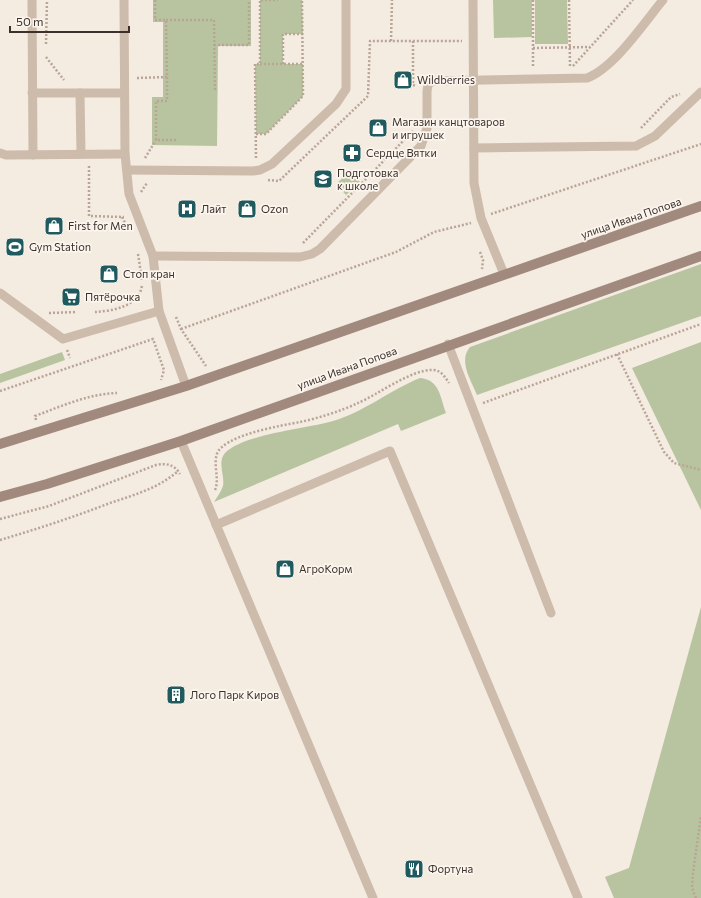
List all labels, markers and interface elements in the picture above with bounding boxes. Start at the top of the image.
scale bar [10,8,129,34]
text: 50 m [16,14,44,28]
shop icon: Wildberries [392,69,414,91]
place label: Wildberries [417,73,475,86]
place label: Магазин канцтоваров и игрушек [392,115,505,141]
shop icon: Магазин канцтоваров и игрушек [367,117,389,139]
pharmacy icon: Сердце Вятки [341,142,363,164]
place label: Сердце Вятки [366,146,437,159]
place label: Подготовка к школе [337,166,398,192]
school or university icon: Подготовка к школе [312,168,334,190]
street label: улица Ивана Попова [579,194,683,241]
hospital icon: Лайт [176,198,198,220]
shop icon: Ozon [236,198,258,220]
place label: Лайт [201,202,226,215]
place label: Ozon [261,202,288,215]
shop icon: First for Men [43,215,65,237]
place label: First for Men [68,219,133,232]
sports icon: Gym Station [4,236,26,258]
place label: Gym Station [29,240,91,253]
shop icon: Стоп кран [98,263,120,285]
place label: Стоп кран [123,267,175,280]
supermarket icon: Пятёрочка [60,286,82,308]
place label: Пятёрочка [85,290,140,303]
street label: улица Ивана Попова [295,343,399,392]
shop icon: АгроКорм [274,558,296,580]
place label: АгроКорм [299,562,352,575]
building icon: Лого Парк Киров [165,684,187,706]
place label: Лого Парк Киров [190,688,279,701]
restaurant icon: Фортуна [403,858,425,880]
place label: Фортуна [428,862,473,875]

